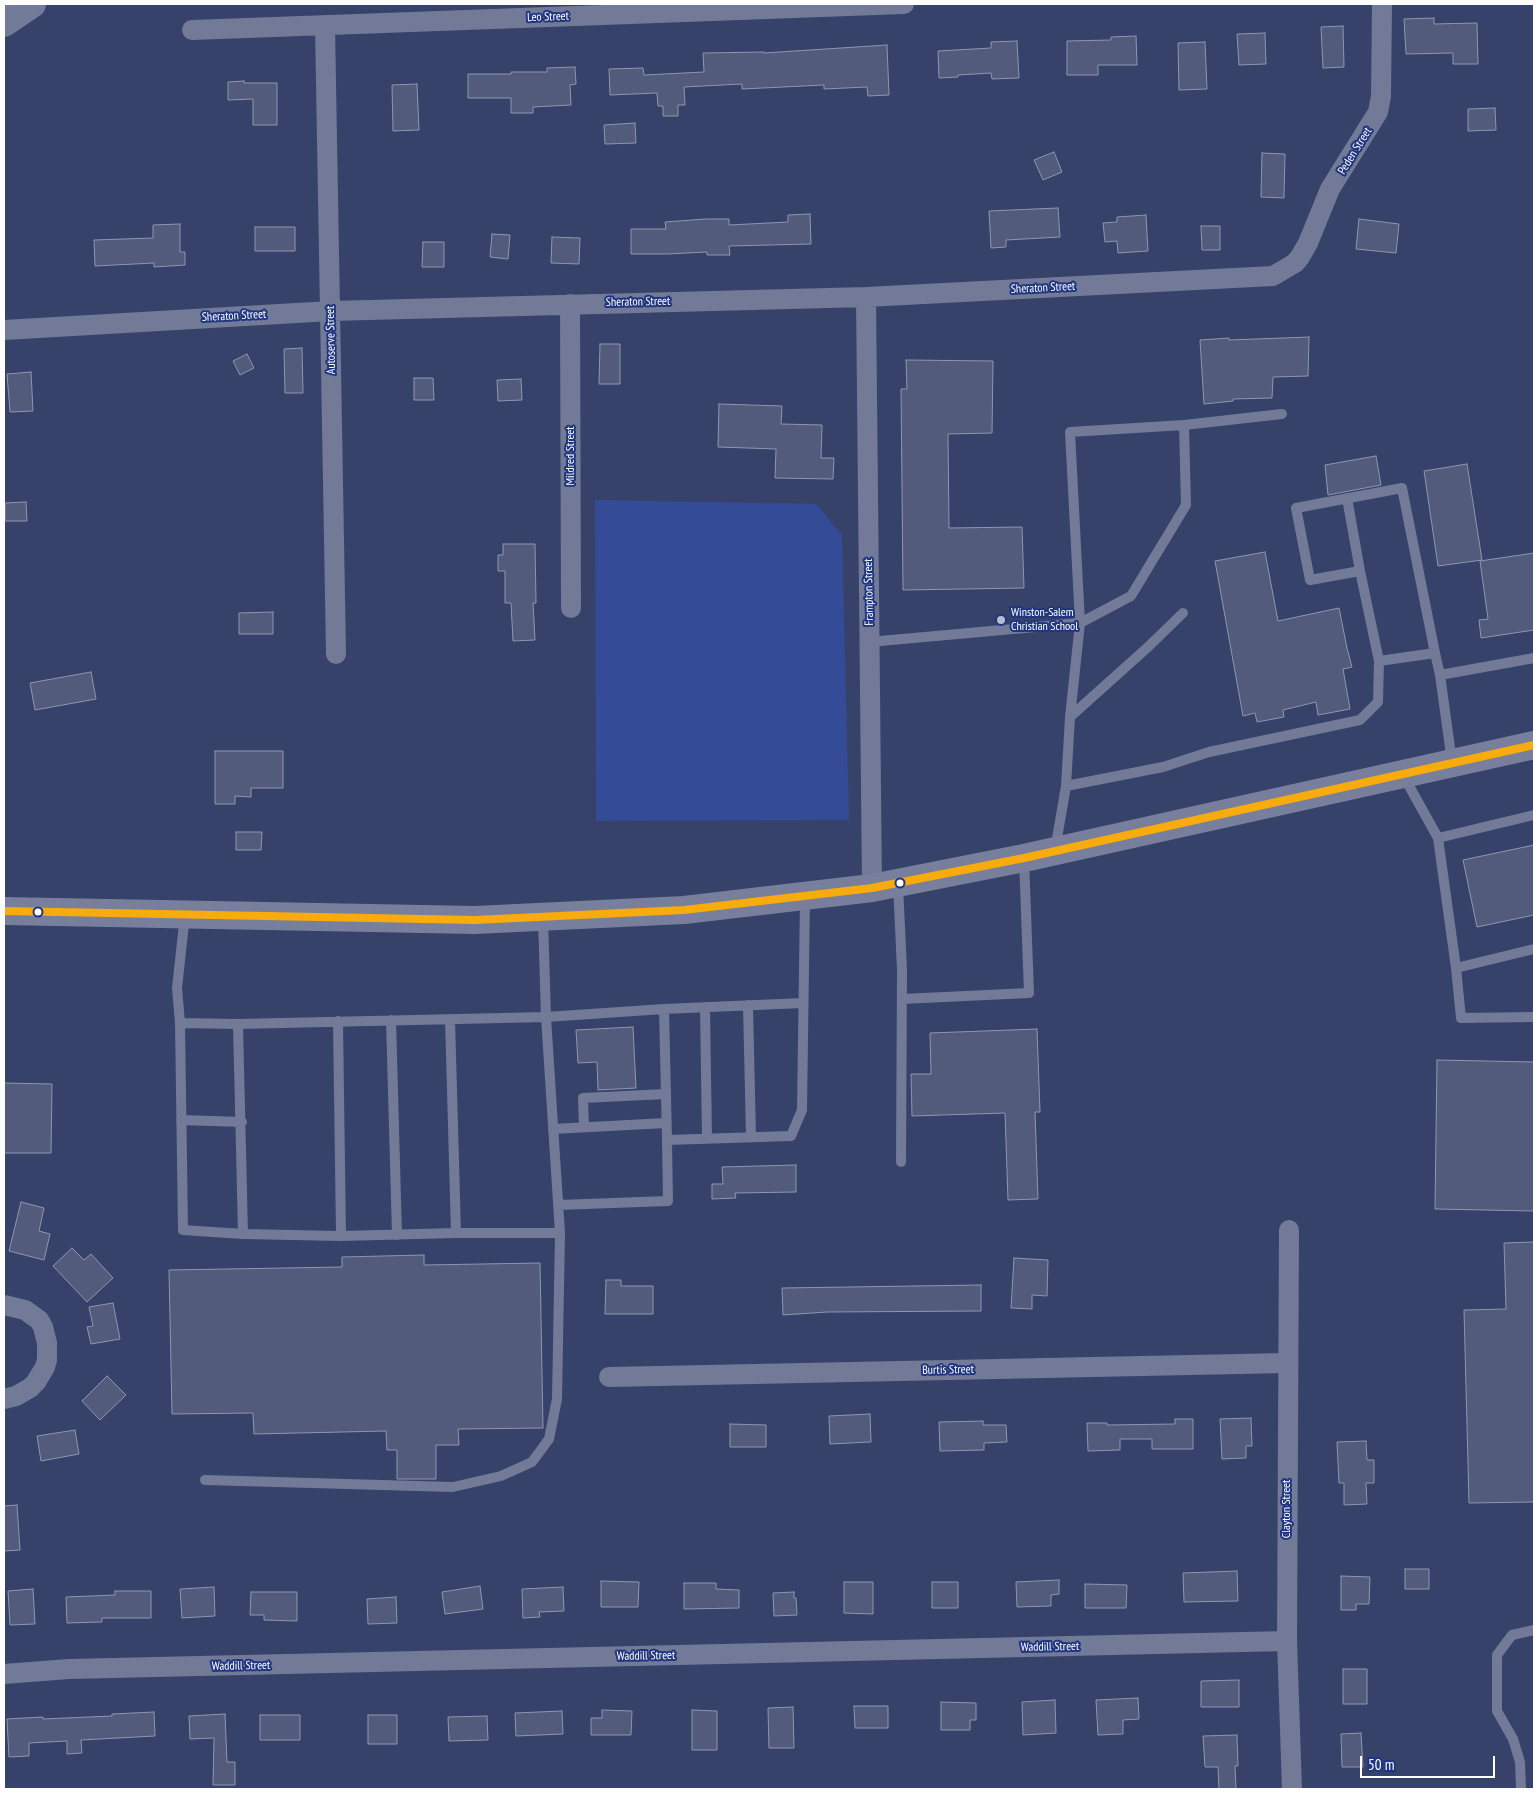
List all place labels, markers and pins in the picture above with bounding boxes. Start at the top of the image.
place label: Winston-Salem Christian School [1011,606,1078,634]
marker: Winston-Salem Christian School [995,614,1007,626]
unlabelled marker [895,878,905,888]
unlabelled marker [33,907,43,917]

